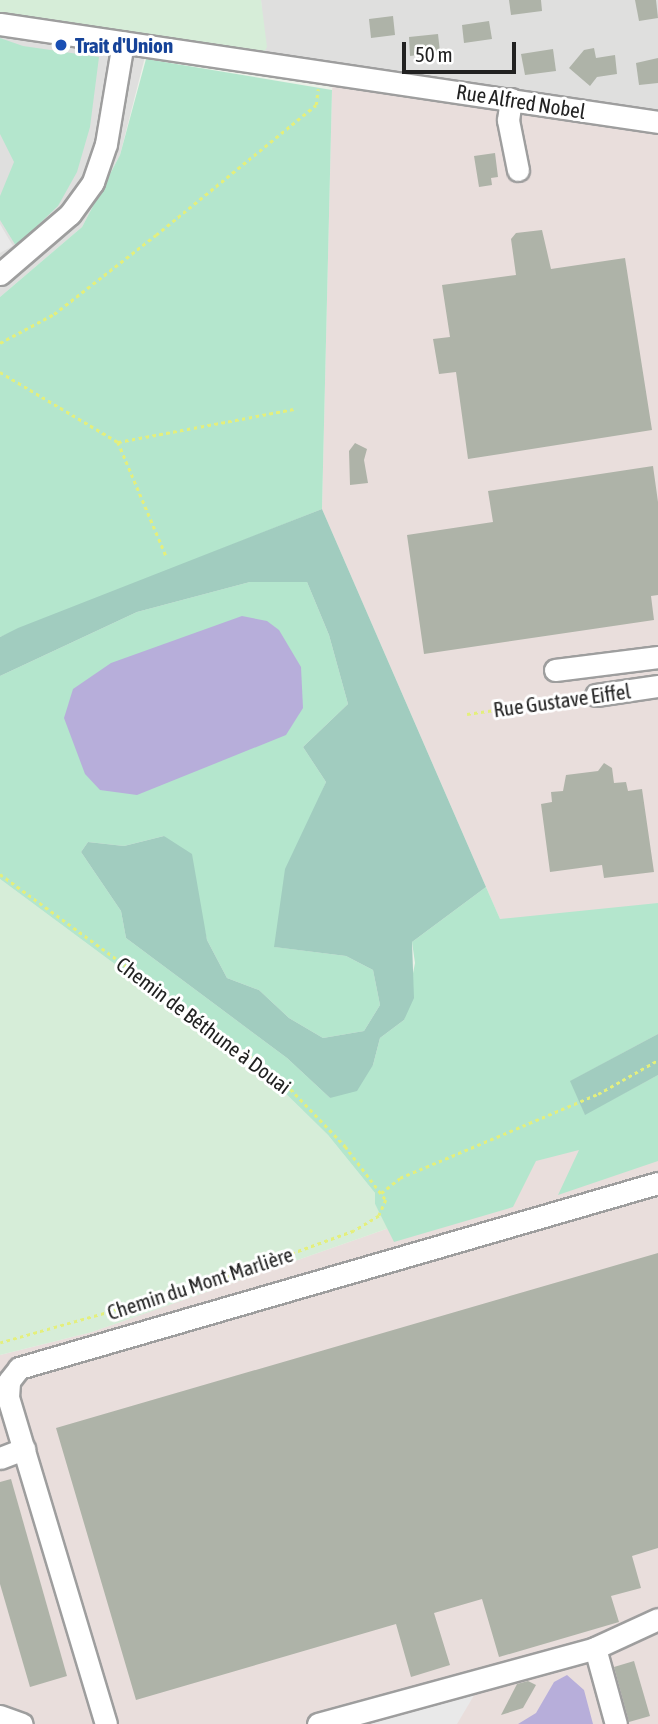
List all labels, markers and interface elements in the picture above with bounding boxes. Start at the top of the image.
scale bar [406,28,520,72]
place label: Trait d'Union [75,32,173,58]
marker: Trait d'Union [53,37,69,53]
text: 50 m [415,42,453,66]
street label: Rue Alfred Nobel [455,78,587,124]
street label: Rue Gustave Eiffel [492,678,632,722]
street label: Chemin de Béthune à Douai [112,951,296,1099]
street label: Chemin du Mont Marlière [104,1241,296,1325]

